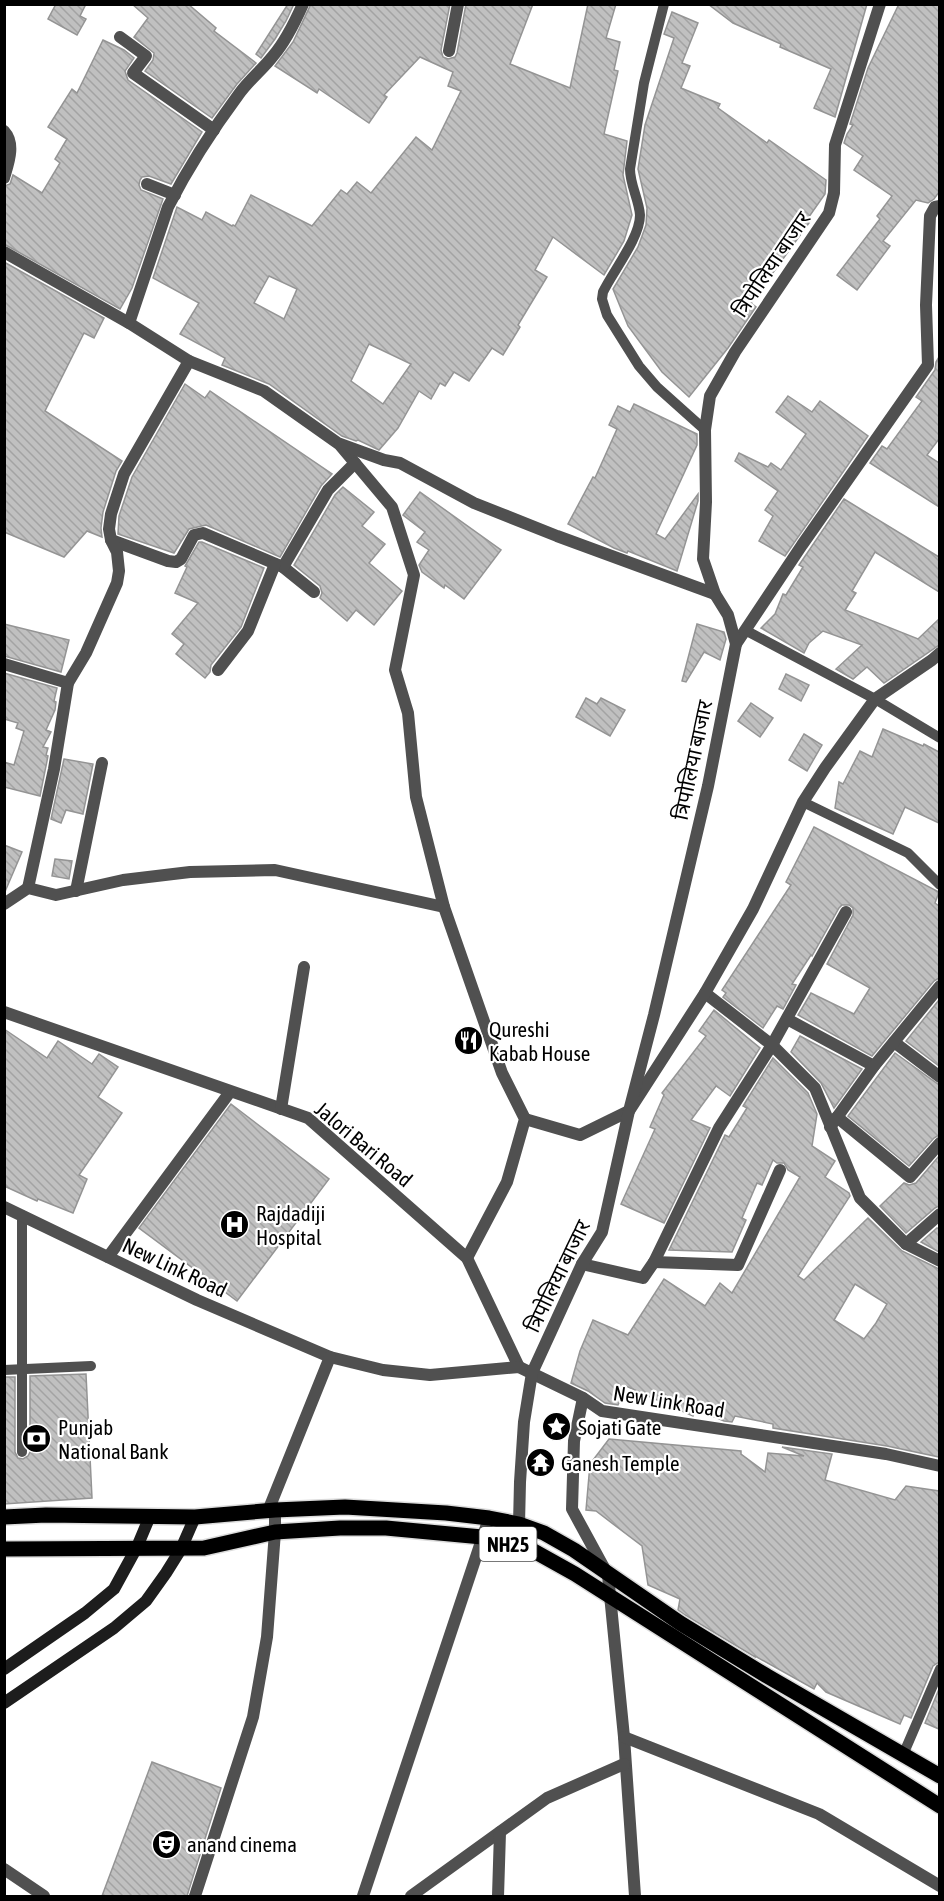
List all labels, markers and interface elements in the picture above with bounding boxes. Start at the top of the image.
street label: त्रिपोलिया बाजार [727,207,815,321]
street label: त्रिपोलिया बाजार [668,698,716,822]
place label: Qureshi Kabab House [489,1017,590,1065]
restaurant icon: Qureshi Kabab House [452,1025,484,1057]
street label: Jalori Bari Road [311,1096,417,1192]
place label: Rajdadiji Hospital [256,1201,325,1249]
hospital icon: Rajdadiji Hospital [219,1209,251,1241]
street label: त्रिपोलिया बाजार [520,1216,595,1336]
street label: New Link Road [119,1232,231,1302]
street label: New Link Road [612,1380,726,1422]
place icon: Sojati Gate [541,1411,573,1443]
place label: Punjab National Bank [58,1415,168,1463]
place label: Sojati Gate [578,1415,661,1439]
bank icon: Punjab National Bank [21,1423,53,1455]
temple icon: Ganesh Temple [524,1447,556,1479]
place label: Ganesh Temple [561,1451,680,1475]
road number: NH25 [480,1527,536,1561]
theatre icon: anand cinema [150,1828,182,1860]
place label: anand cinema [187,1832,297,1856]

